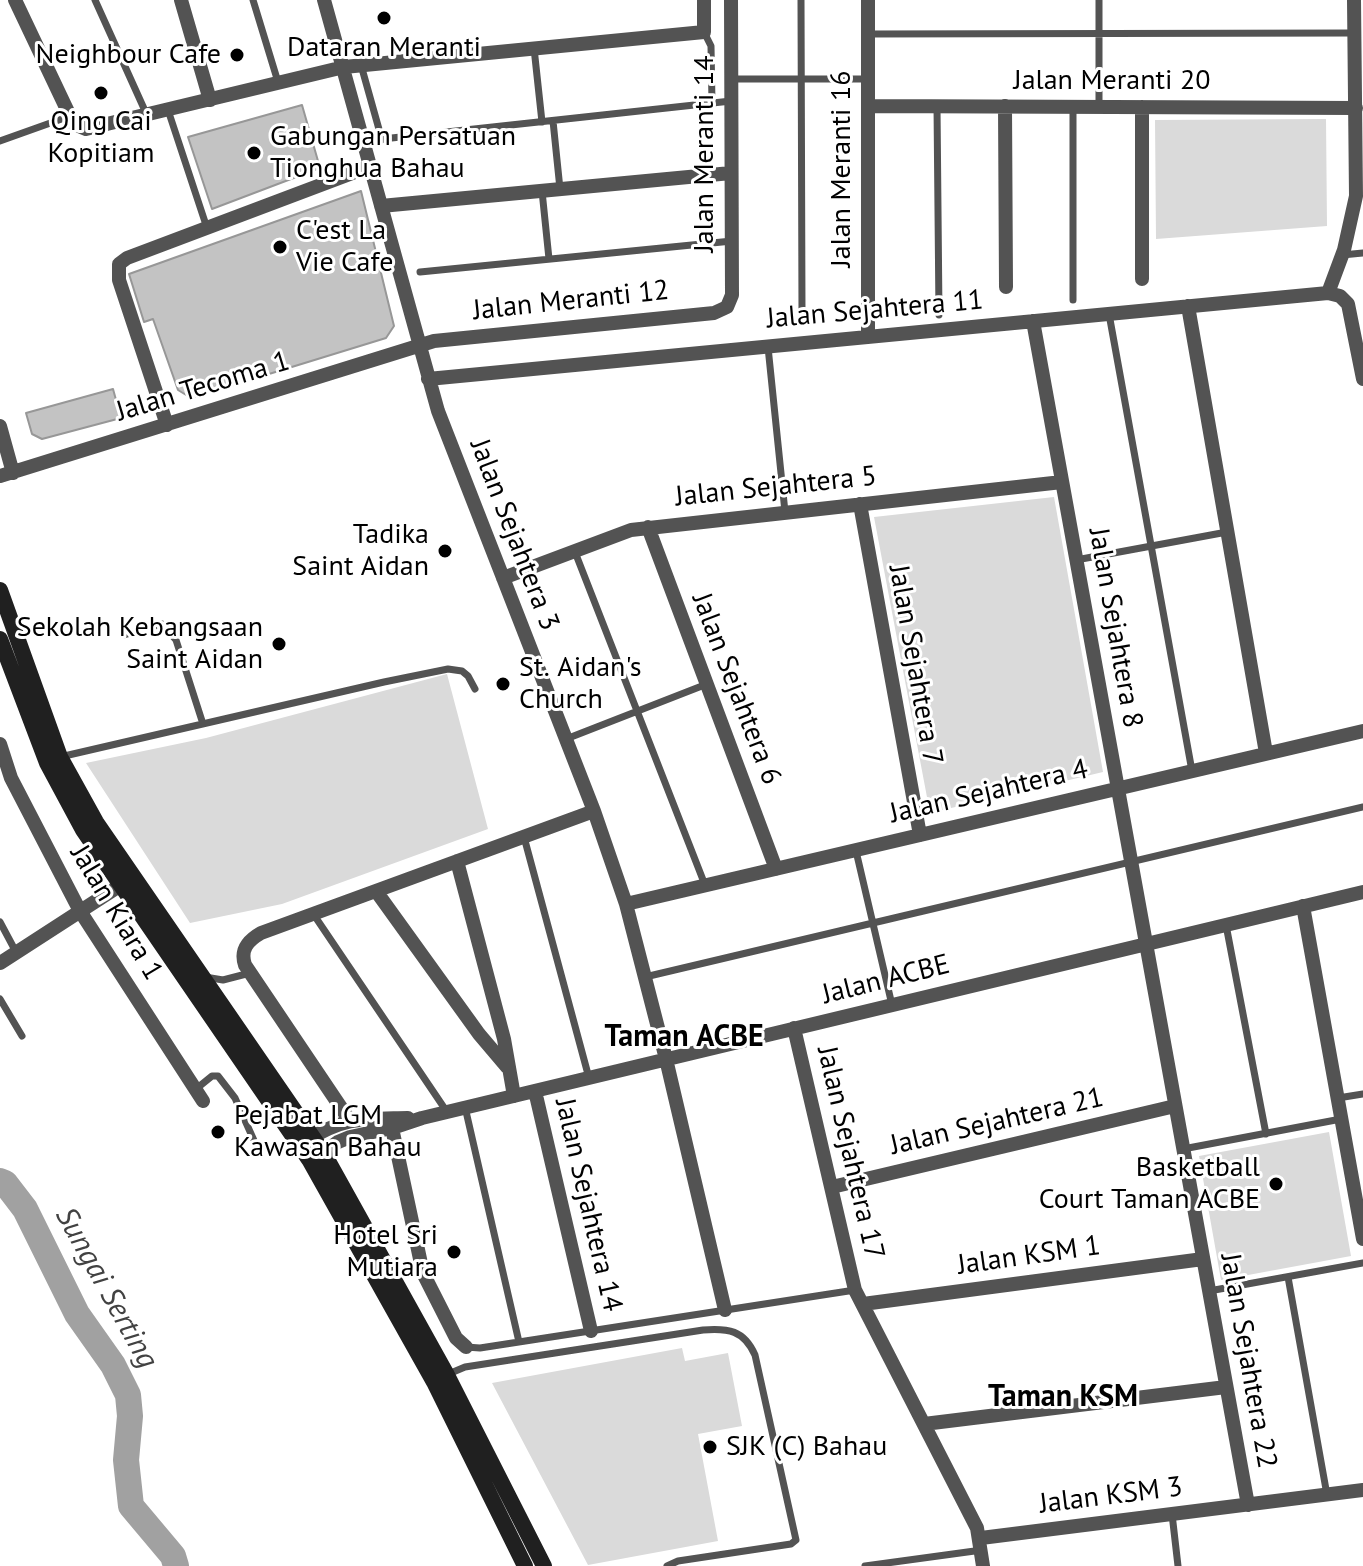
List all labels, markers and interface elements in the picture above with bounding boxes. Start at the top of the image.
marker: Dataran Meranti [375,9,393,27]
place label: Dataran Meranti [287,31,481,65]
place label: Neighbour Cafe [36,38,221,72]
marker: Neighbour Cafe [228,46,246,64]
street label: Jalan Meranti 14 [688,56,722,252]
street label: Jalan Meranti 20 [1014,64,1210,98]
street label: Jalan Meranti 16 [825,71,859,267]
marker: Qing Cai Kopitiam [92,84,110,102]
place label: Qing Cai Kopitiam [47,105,155,171]
place label: Gabungan Persatuan Tionghua Bahau [270,120,516,186]
marker: Gabungan Persatuan Tionghua Bahau [245,144,263,162]
place label: C'est La Vie Cafe [296,214,393,280]
marker: C'est La Vie Cafe [271,238,289,256]
street label: Jalan Meranti 12 [471,274,671,328]
street label: Jalan Sejahtera 11 [765,284,985,336]
street label: Jalan Tecoma 1 [112,345,294,429]
street label: Jalan Sejahtera 3 [462,435,566,635]
street label: Jalan Sejahtera 5 [674,460,878,514]
place label: Tadika Saint Aidan [292,518,429,584]
street label: Jalan Sejahtera 8 [1081,526,1149,730]
marker: Tadika Saint Aidan [436,542,454,560]
street label: Jalan Sejahtera 7 [881,563,949,767]
street label: Jalan Sejahtera 6 [684,589,788,789]
place label: Sekolah Kebangsaan Saint Aidan [17,611,263,677]
marker: Sekolah Kebangsaan Saint Aidan [270,635,288,653]
place label: St. Aidan's Church [519,651,642,717]
marker: St. Aidan's Church [494,675,512,693]
street label: Jalan Sejahtera 4 [887,753,1091,831]
street label: Jalan Kiara 1 [63,839,169,987]
street label: Jalan ACBE [819,948,953,1012]
district label: Taman ACBE [604,1019,764,1055]
street label: Jalan Sejahtera 17 [809,1043,891,1263]
street label: Jalan Sejahtera 21 [887,1081,1107,1163]
street label: Jalan Sejahtera 14 [547,1095,629,1315]
place label: Pejabat LGM Kawasan Bahau [234,1099,422,1165]
marker: Pejabat LGM Kawasan Bahau [209,1123,227,1141]
place label: Basketball Court Taman ACBE [1039,1151,1260,1217]
marker: Basketball Court Taman ACBE [1267,1175,1285,1193]
water label: Sungai Serting [47,1201,165,1375]
place label: Hotel Sri Mutiara [333,1219,438,1285]
street label: Jalan KSM 1 [955,1229,1103,1283]
marker: Hotel Sri Mutiara [445,1243,463,1261]
street label: Jalan Sejahtera 22 [1213,1251,1283,1471]
district label: Taman KSM [988,1379,1138,1415]
place label: SJK (C) Bahau [726,1430,887,1464]
marker: SJK (C) Bahau [701,1438,719,1456]
street label: Jalan KSM 3 [1038,1471,1184,1521]

